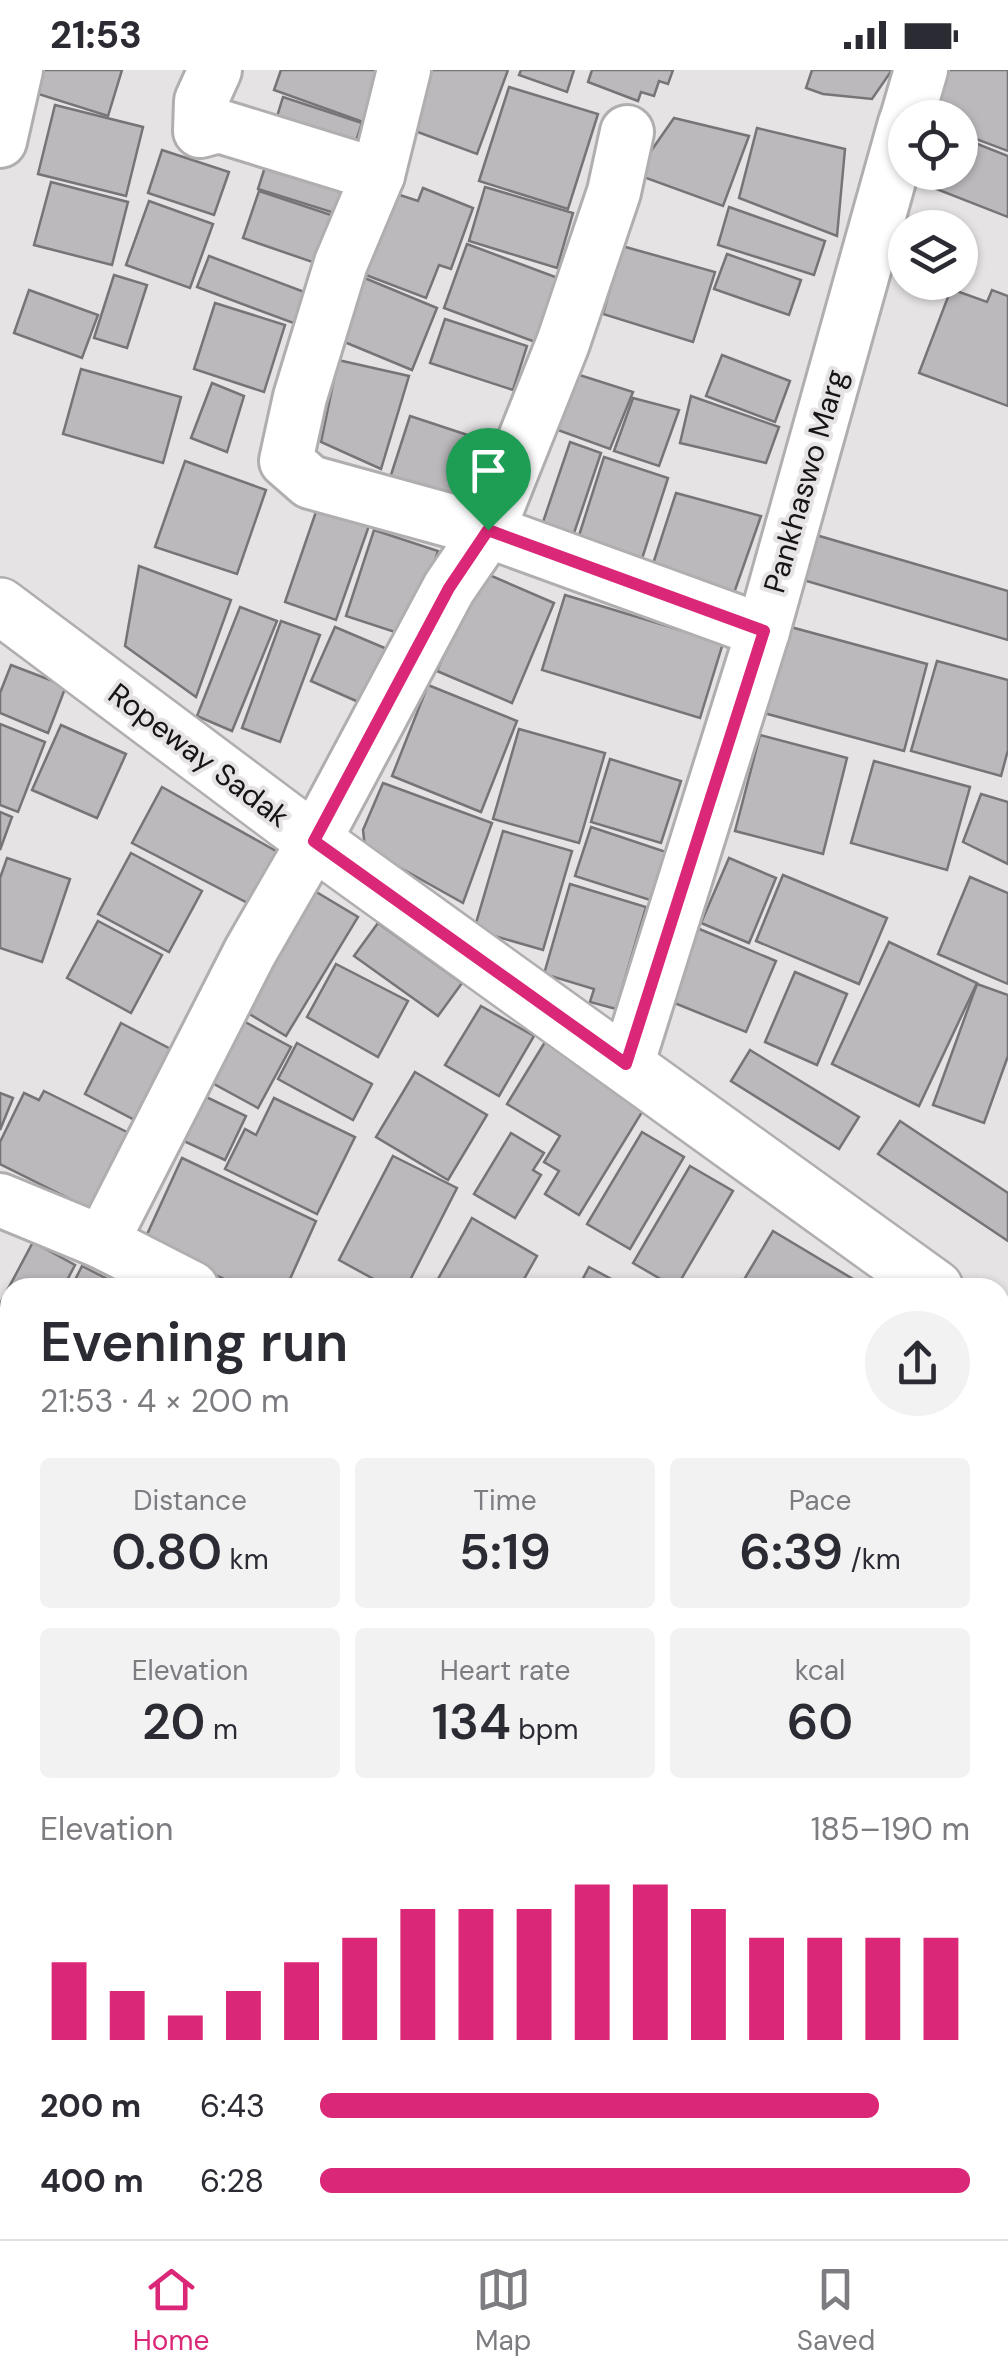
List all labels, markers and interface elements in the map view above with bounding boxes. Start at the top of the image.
text: 21:53 [50,10,142,60]
map controls [888,100,978,300]
button: locate [888,100,978,190]
button: layers [888,210,978,300]
street label: Pankhaswo Marg [754,365,856,597]
pin [446,428,531,531]
icon: arrive [461,443,516,498]
street label: Ropeway Sadak [101,674,297,836]
text: Evening run [40,1306,348,1378]
button: share [865,1311,970,1416]
text: 21:53 · 4 × 200 m [40,1380,290,1422]
text: Distance [133,1482,247,1519]
text: Time [473,1482,537,1519]
text: Pace [789,1482,851,1519]
text: 0.80 [111,1519,222,1585]
text: 5:19 [459,1519,551,1585]
text: 6:39 [739,1519,843,1585]
text: km [222,1541,269,1578]
text: /km [843,1541,901,1578]
text: Elevation [132,1652,248,1689]
text: Heart rate [440,1652,570,1689]
text: kcal [795,1652,845,1689]
text: 20 [142,1689,206,1755]
text: 134 [432,1689,511,1755]
text: 60 [787,1689,853,1755]
text: m [206,1711,238,1748]
text: bpm [511,1711,578,1748]
text: Elevation [40,1808,173,1850]
text: 185–190 m [811,1808,970,1850]
text: 200 m [40,2085,141,2127]
text: 6:43 [200,2085,265,2127]
text: 400 m [40,2160,144,2202]
text: 6:28 [200,2160,264,2202]
tab: Home [133,2262,209,2359]
tab: Map [475,2262,531,2359]
tab: Saved [797,2262,875,2359]

